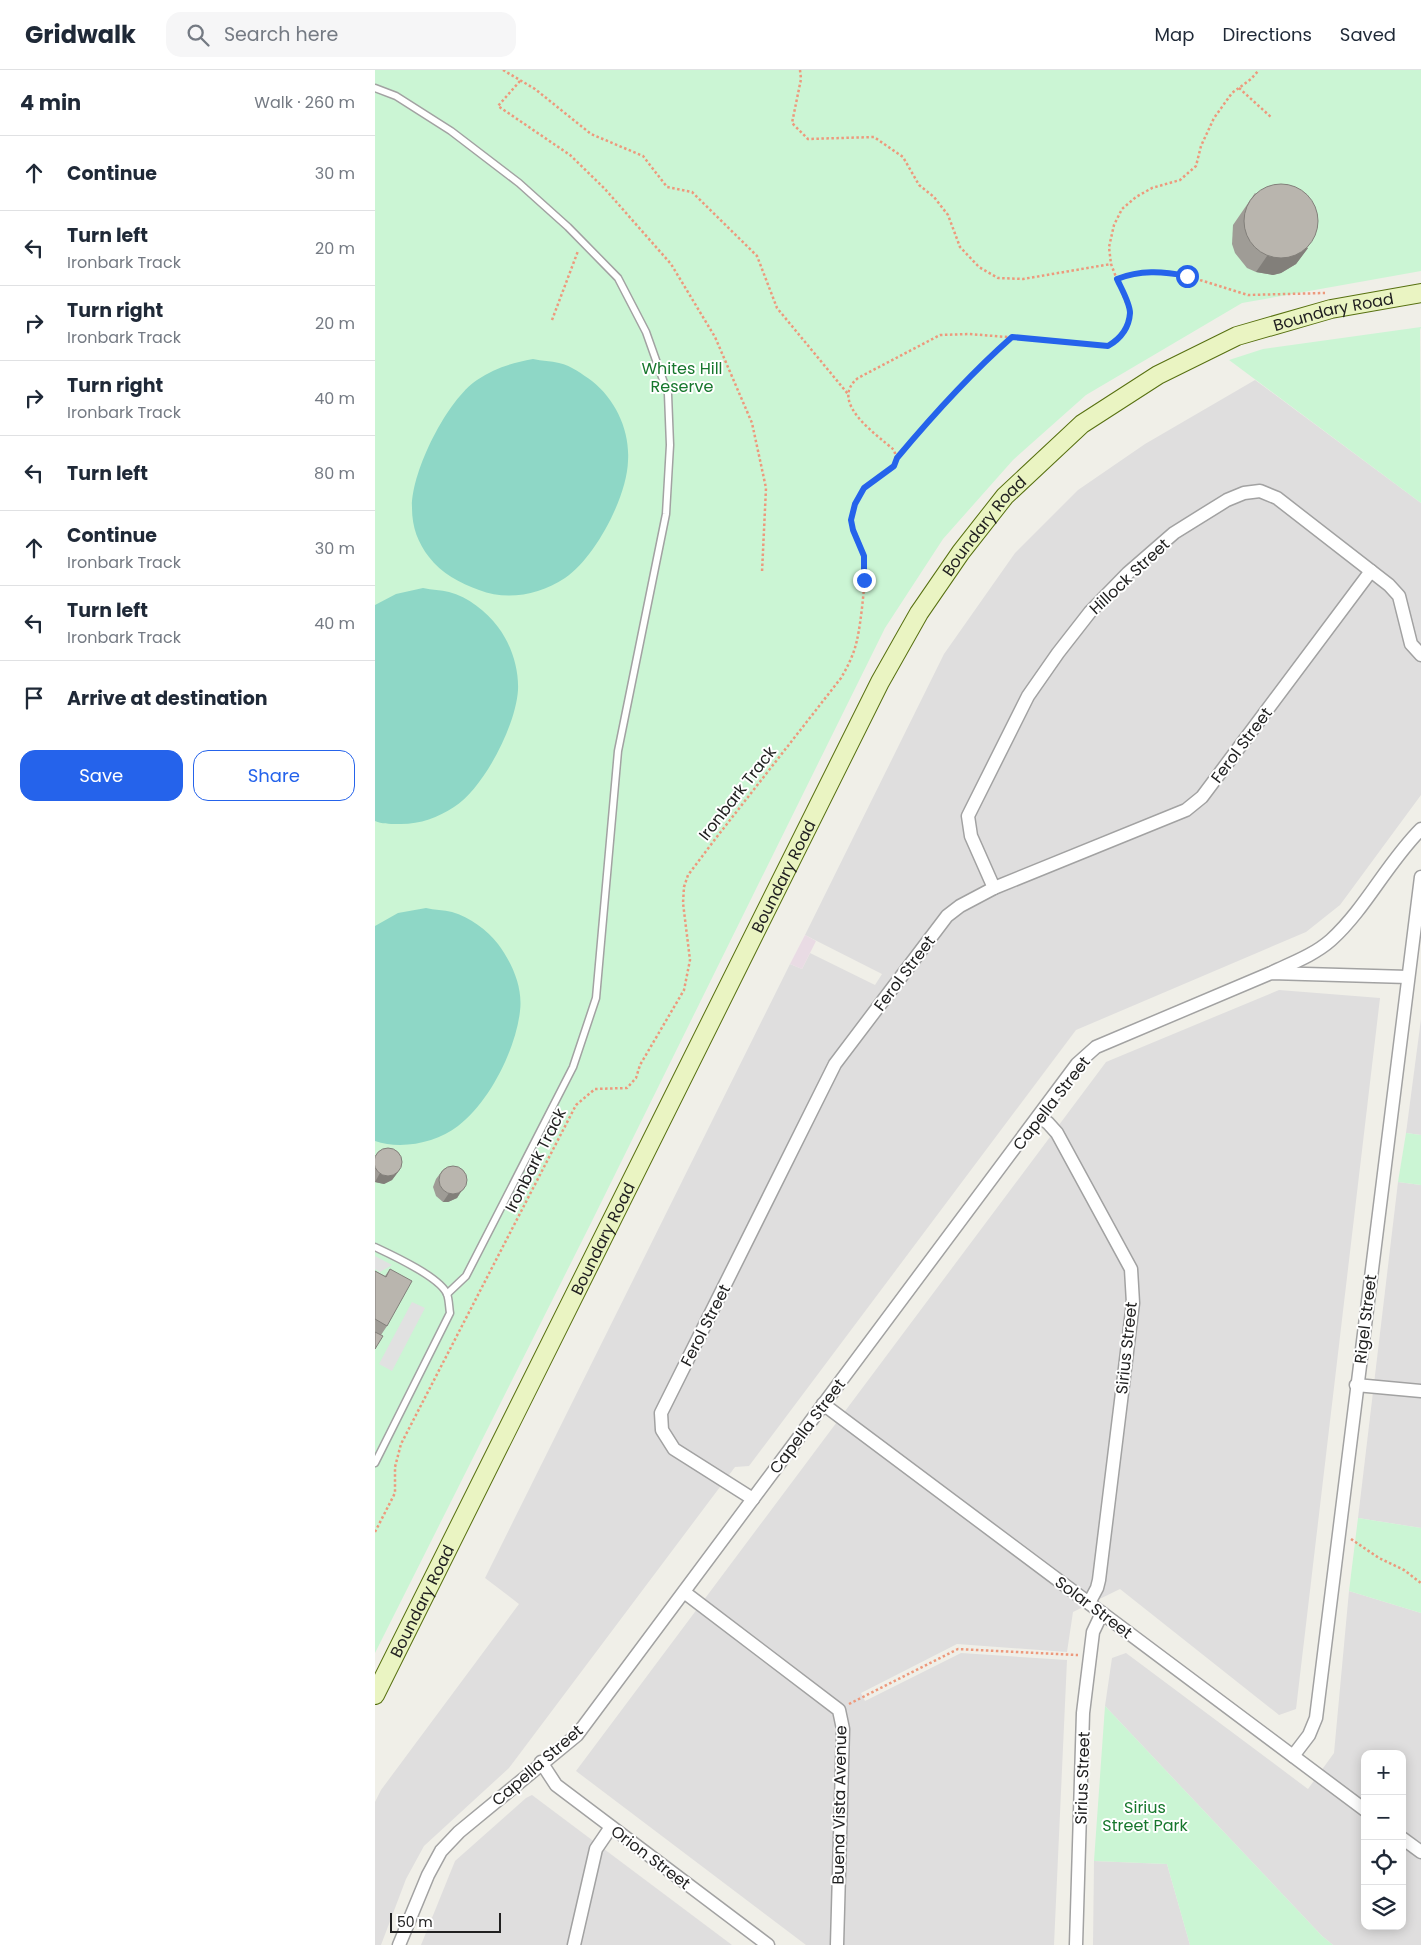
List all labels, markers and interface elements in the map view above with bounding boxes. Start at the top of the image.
search box [166,12,516,57]
text: Gridwalk [25,18,136,51]
icon: search [184,21,212,49]
text: Search here [224,21,338,48]
text: Map [1155,22,1194,47]
text: Directions [1222,22,1312,47]
text: Saved [1340,22,1396,47]
text: 4 min [20,88,81,117]
text: Walk · 260 m [254,91,355,114]
icon: ahead [20,159,48,187]
text: Continue [67,160,157,187]
text: 30 m [315,162,355,185]
text: Turn left [67,222,148,249]
icon: left [20,234,48,262]
text: 20 m [315,237,355,260]
text: Ironbark Track [67,251,181,274]
route start [1176,265,1199,288]
street label: Boundary Road [1271,287,1396,337]
text: Turn right [67,297,163,324]
icon: right [20,309,48,337]
text: 20 m [315,312,355,335]
text: Ironbark Track [67,326,181,349]
park label: Whites Hill Reserve [641,357,723,398]
text: Turn right [67,372,163,399]
icon: right [20,384,48,412]
text: 40 m [314,387,355,410]
text: Ironbark Track [67,401,181,424]
icon: left [20,459,48,487]
text: Turn left [67,460,148,487]
text: 80 m [314,462,355,485]
street label: Boundary Road [937,471,1032,581]
text: Continue [67,522,157,549]
street label: Hillock Street [1084,533,1175,620]
icon: ahead [20,534,48,562]
text: 30 m [315,537,355,560]
text: Ironbark Track [67,551,181,574]
route end [853,569,876,592]
text: Turn left [67,597,148,624]
icon: left [20,609,48,637]
text: 40 m [314,612,355,635]
text: Ironbark Track [67,626,181,649]
icon: arrive [20,684,48,712]
text: Arrive at destination [67,685,268,712]
street label: Ferol Street [1205,703,1278,788]
street label: Ironbark Track [693,741,782,845]
button: Save [20,750,183,801]
button: Share [193,750,355,801]
street label: Boundary Road [746,816,821,937]
street label: Ferol Street [868,931,941,1016]
street label: Capella Street [1007,1051,1096,1155]
street label: Ironbark Track [499,1104,572,1216]
street label: Boundary Road [565,1179,641,1299]
street label: Rigel Street [1349,1273,1382,1365]
street label: Ferol Street [675,1280,736,1370]
street label: Sirius Street [1110,1300,1143,1395]
street label: Capella Street [764,1374,851,1479]
street label: Boundary Road [385,1541,460,1661]
street label: Solar Street [1050,1571,1137,1644]
street label: Capella Street [487,1719,588,1811]
street label: Buena Vista Avenue [827,1725,852,1885]
street label: Sirius Street [1069,1731,1096,1825]
map controls [1361,1750,1406,1930]
button: + [1361,1750,1406,1795]
button: − [1361,1795,1406,1840]
park label: Sirius Street Park [1102,1796,1188,1837]
street label: Orion Street [606,1820,695,1895]
button: locate [1361,1840,1406,1885]
button: layers [1361,1885,1406,1930]
scale bar [390,1910,501,1933]
text: 50 m [397,1912,433,1932]

